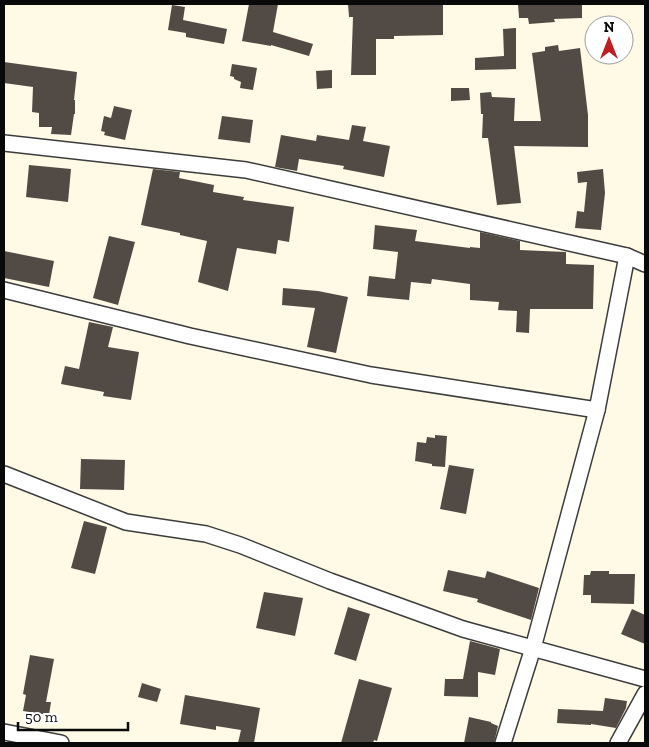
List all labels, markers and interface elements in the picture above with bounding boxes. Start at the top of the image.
north arrow [584,15,634,65]
text: N [604,19,615,36]
scale bar [18,700,128,732]
text: 50 m [25,708,58,726]

